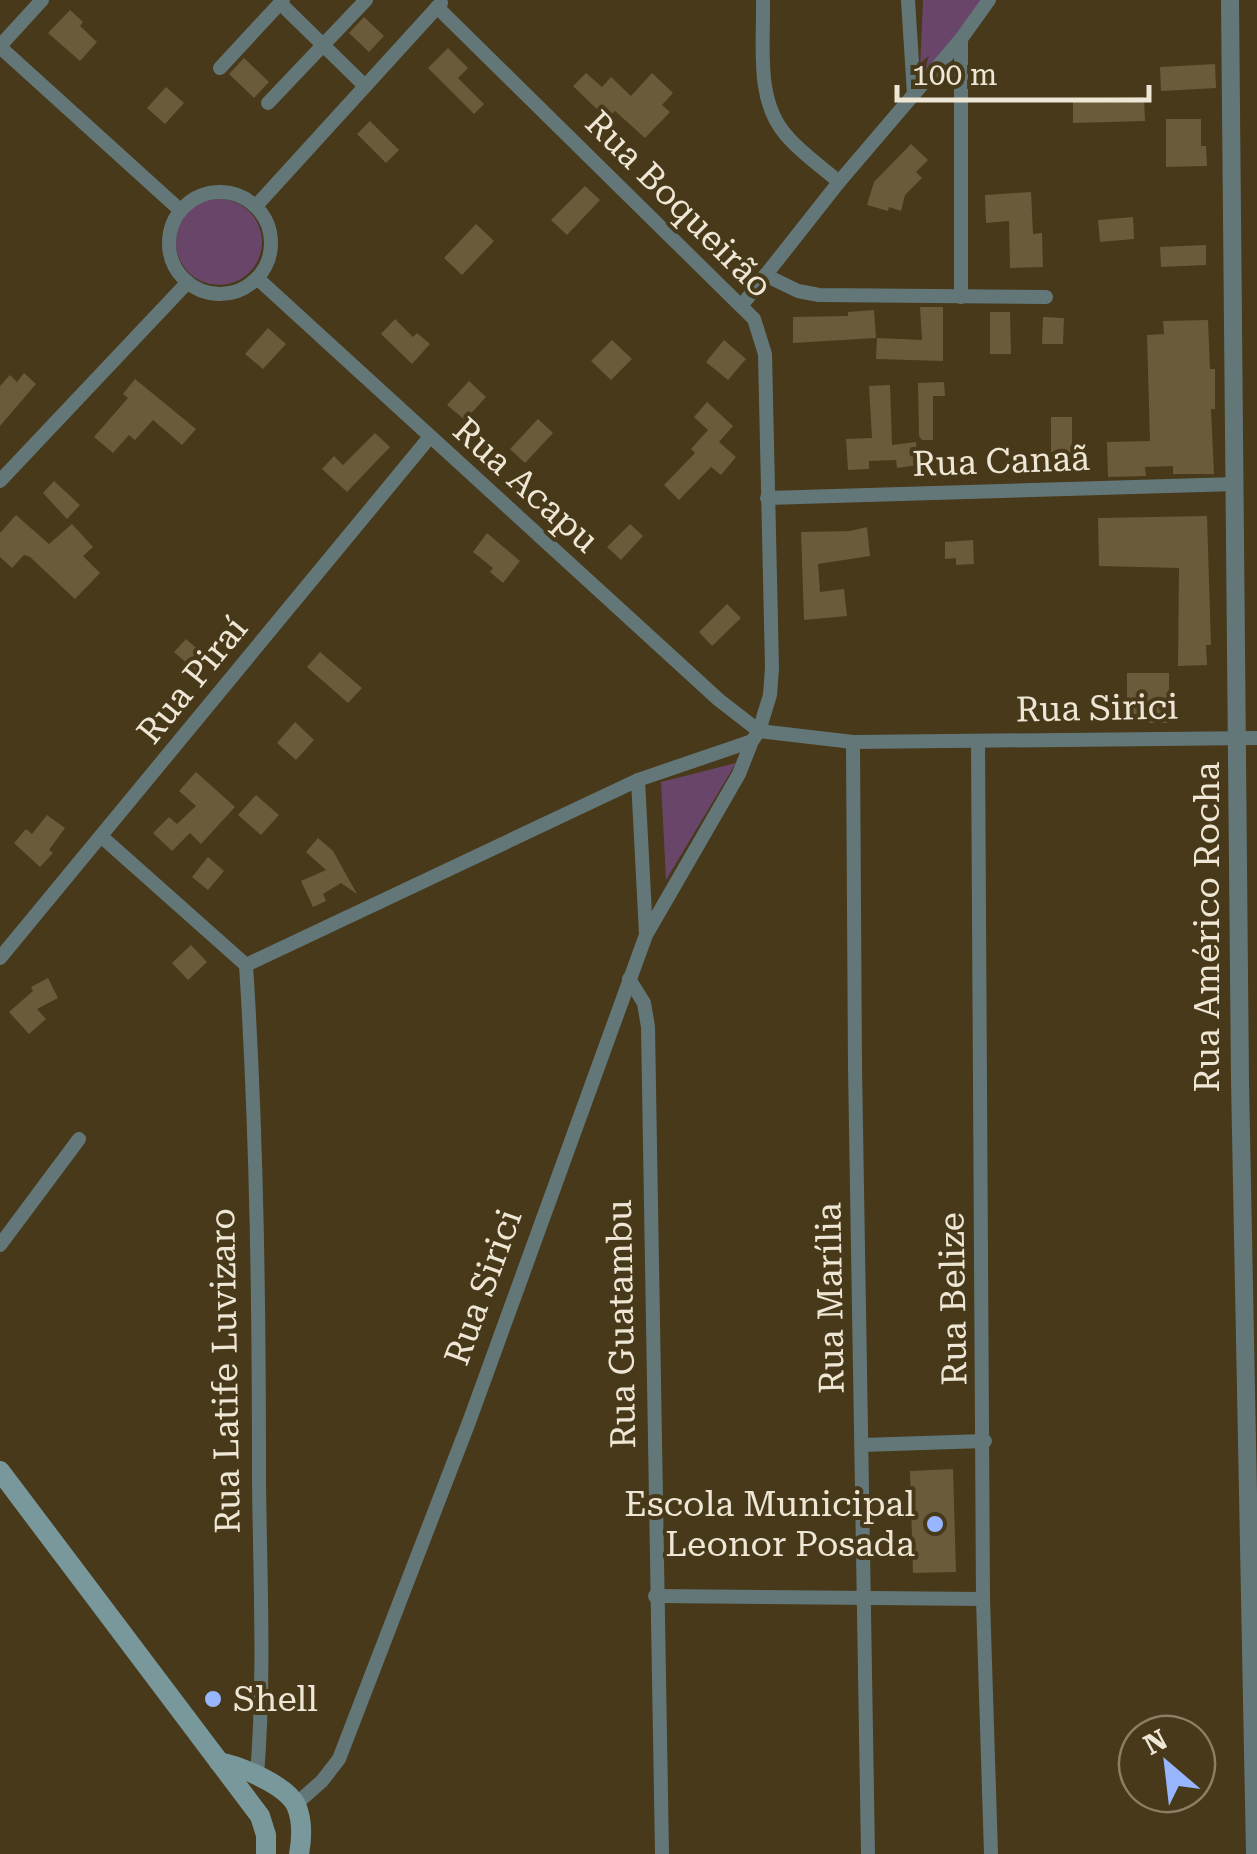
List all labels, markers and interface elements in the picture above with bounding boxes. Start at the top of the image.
scale bar [897,40,1150,102]
text: 100 m [912,57,997,92]
street label: Rua Boqueirão [577,103,780,306]
street label: Rua Acapu [445,410,607,561]
street label: Rua Canaã [912,438,1090,485]
street label: Rua Piraí [129,609,256,752]
street label: Rua Sirici [1015,687,1179,730]
street label: Rua Américo Rocha [1187,762,1228,1092]
street label: Rua Guatambu [599,1199,644,1449]
street label: Rua Marília [808,1202,853,1394]
street label: Rua Sirici [436,1204,531,1371]
street label: Rua Latife Luvizaro [202,1208,249,1534]
street label: Rua Belize [931,1212,976,1386]
place label: Escola Municipal Leonor Posada [624,1484,915,1565]
marker: Escola Municipal Leonor Posada [924,1513,946,1535]
place label: Shell [233,1679,318,1720]
marker: Shell [202,1688,224,1710]
north arrow [1117,1714,1217,1814]
text: N [1138,1723,1173,1762]

